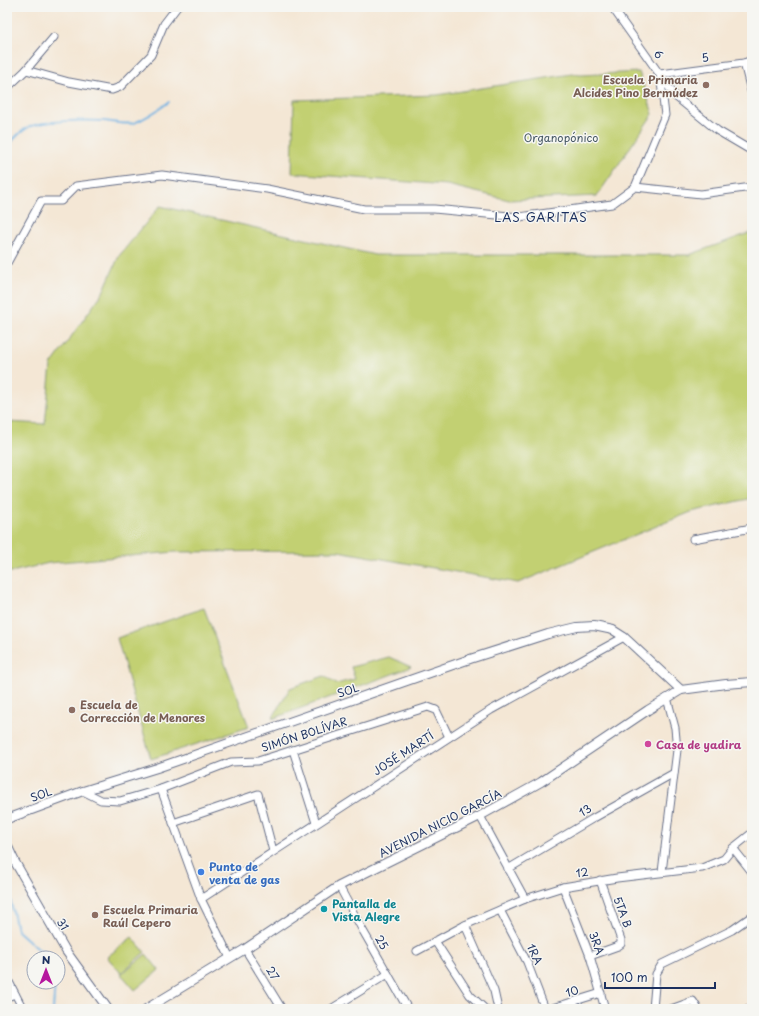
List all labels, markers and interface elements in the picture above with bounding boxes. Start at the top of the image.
street label: 6 [650,46,668,62]
street label: 5 [700,48,710,66]
place label: Escuela Primaria Alcides Pino Bermúdez [573,71,698,101]
marker: Escuela Primaria Alcides Pino Bermúdez [701,80,711,90]
park label: Organopónico [524,129,598,146]
district label: LAS GARITAS [494,208,588,226]
street label: SOL [335,678,362,702]
place label: Escuela de Corrección de Menores [80,696,205,726]
marker: Escuela de Corrección de Menores [67,705,77,715]
street label: SIMÓN BOLÍVAR [259,712,349,756]
street label: JOSÉ MARTÍ [369,727,437,779]
place label: Casa de yadira [656,736,742,753]
marker: Casa de yadira [643,739,653,749]
street label: SOL [28,782,55,806]
street label: AVENIDA NICIO GARCÍA [376,784,505,861]
street label: 13 [575,800,595,820]
place label: Punto de venta de gas [209,858,280,888]
street label: 12 [574,863,590,881]
marker: Punto de venta de gas [196,867,206,877]
street label: 5TA B [610,894,636,930]
place label: Pantalla de Vista Alegre [332,895,400,925]
place label: Escuela Primaria Raúl Cepero [103,901,198,931]
marker: Pantalla de Vista Alegre [319,904,329,914]
marker: Escuela Primaria Raúl Cepero [90,910,100,920]
street label: 31 [53,915,73,933]
street label: 3RA [585,929,609,957]
street label: 25 [371,931,393,953]
street label: 1RA [523,941,547,967]
north arrow [26,950,66,990]
text: N [42,951,51,968]
street label: 27 [262,963,284,983]
scale bar [605,964,715,990]
text: 100 m [611,968,648,986]
street label: 10 [563,981,581,1001]

